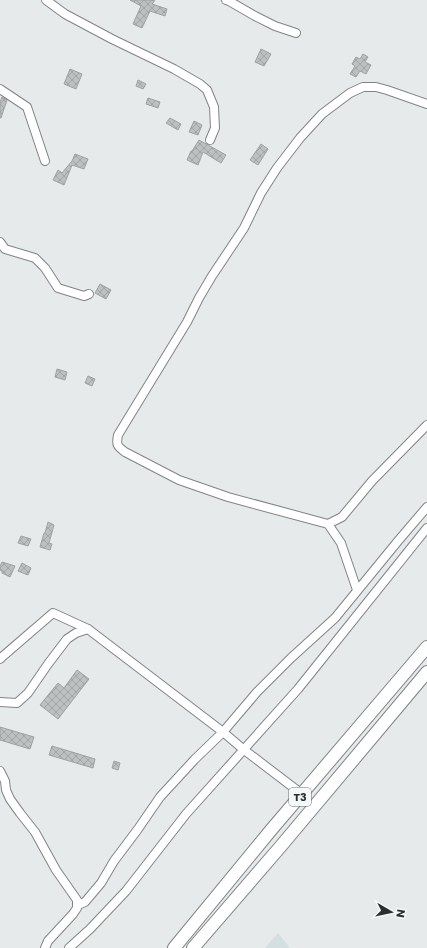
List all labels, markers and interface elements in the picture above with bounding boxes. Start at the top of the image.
road number: T3 [289,788,311,806]
north arrow [371,892,411,932]
text: N [392,908,409,919]

